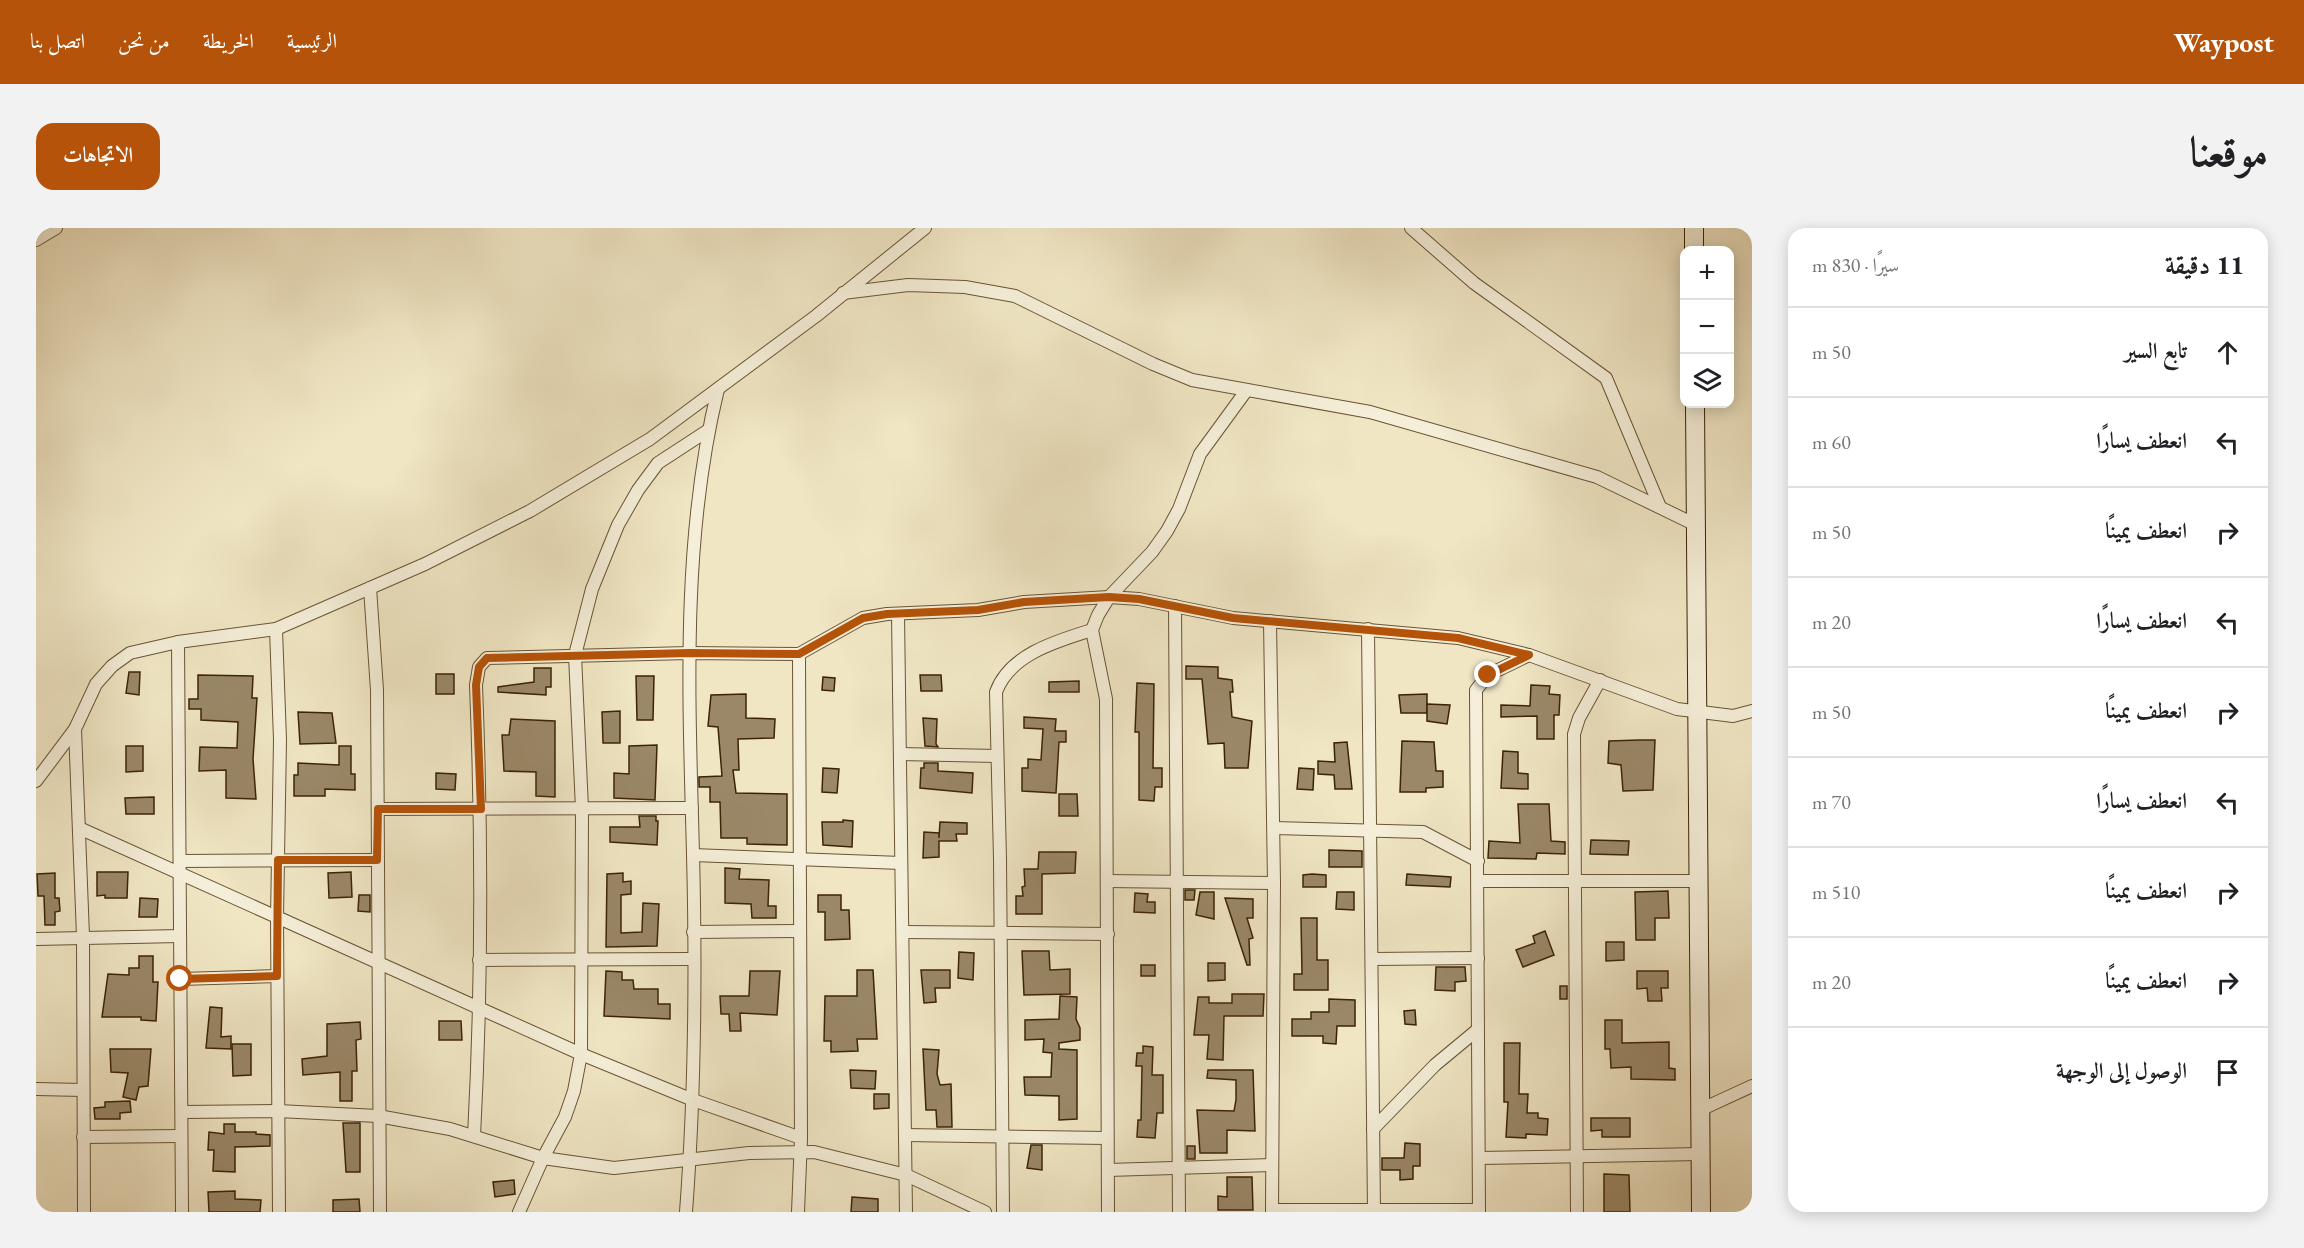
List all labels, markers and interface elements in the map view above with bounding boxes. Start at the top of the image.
text: Waypost [2173,24,2274,60]
text: اتصل بنا [30,27,85,54]
text: من نحن [118,27,170,54]
text: الخريطة [203,27,254,54]
text: الرئيسية [287,27,337,54]
button: الاتجاهات [36,123,160,190]
text: موقعنا [2190,124,2268,179]
map controls [1680,246,1734,408]
button: + [1680,246,1734,300]
text: 11 دقيقة [2165,248,2244,282]
text: سيرًا · 830 m [1812,252,1899,278]
button: − [1680,300,1734,354]
text: تابع السير [2124,336,2187,365]
icon: ahead [2211,336,2244,369]
text: 50 m [1812,339,1851,365]
button: layers [1680,354,1734,408]
text: انعطف يسارًا [2096,426,2187,455]
icon: left [2211,426,2244,459]
text: 60 m [1812,429,1851,455]
text: انعطف يمينًا [2105,516,2187,545]
icon: right [2211,516,2244,549]
text: 50 m [1812,519,1851,545]
text: انعطف يسارًا [2096,606,2187,635]
icon: left [2211,606,2244,639]
text: 20 m [1812,609,1851,635]
route end [1474,661,1500,687]
text: انعطف يمينًا [2105,696,2187,725]
icon: right [2211,696,2244,729]
text: 50 m [1812,699,1851,725]
text: انعطف يسارًا [2096,786,2187,815]
icon: left [2211,786,2244,819]
text: 70 m [1812,789,1851,815]
text: انعطف يمينًا [2105,876,2187,905]
icon: right [2211,876,2244,909]
text: 510 m [1812,879,1860,905]
route start [166,965,192,991]
text: انعطف يمينًا [2105,966,2187,995]
icon: right [2211,966,2244,999]
text: 20 m [1812,969,1851,995]
text: الوصول إلى الوجهة [2056,1056,2187,1085]
icon: arrive [2211,1056,2244,1089]

